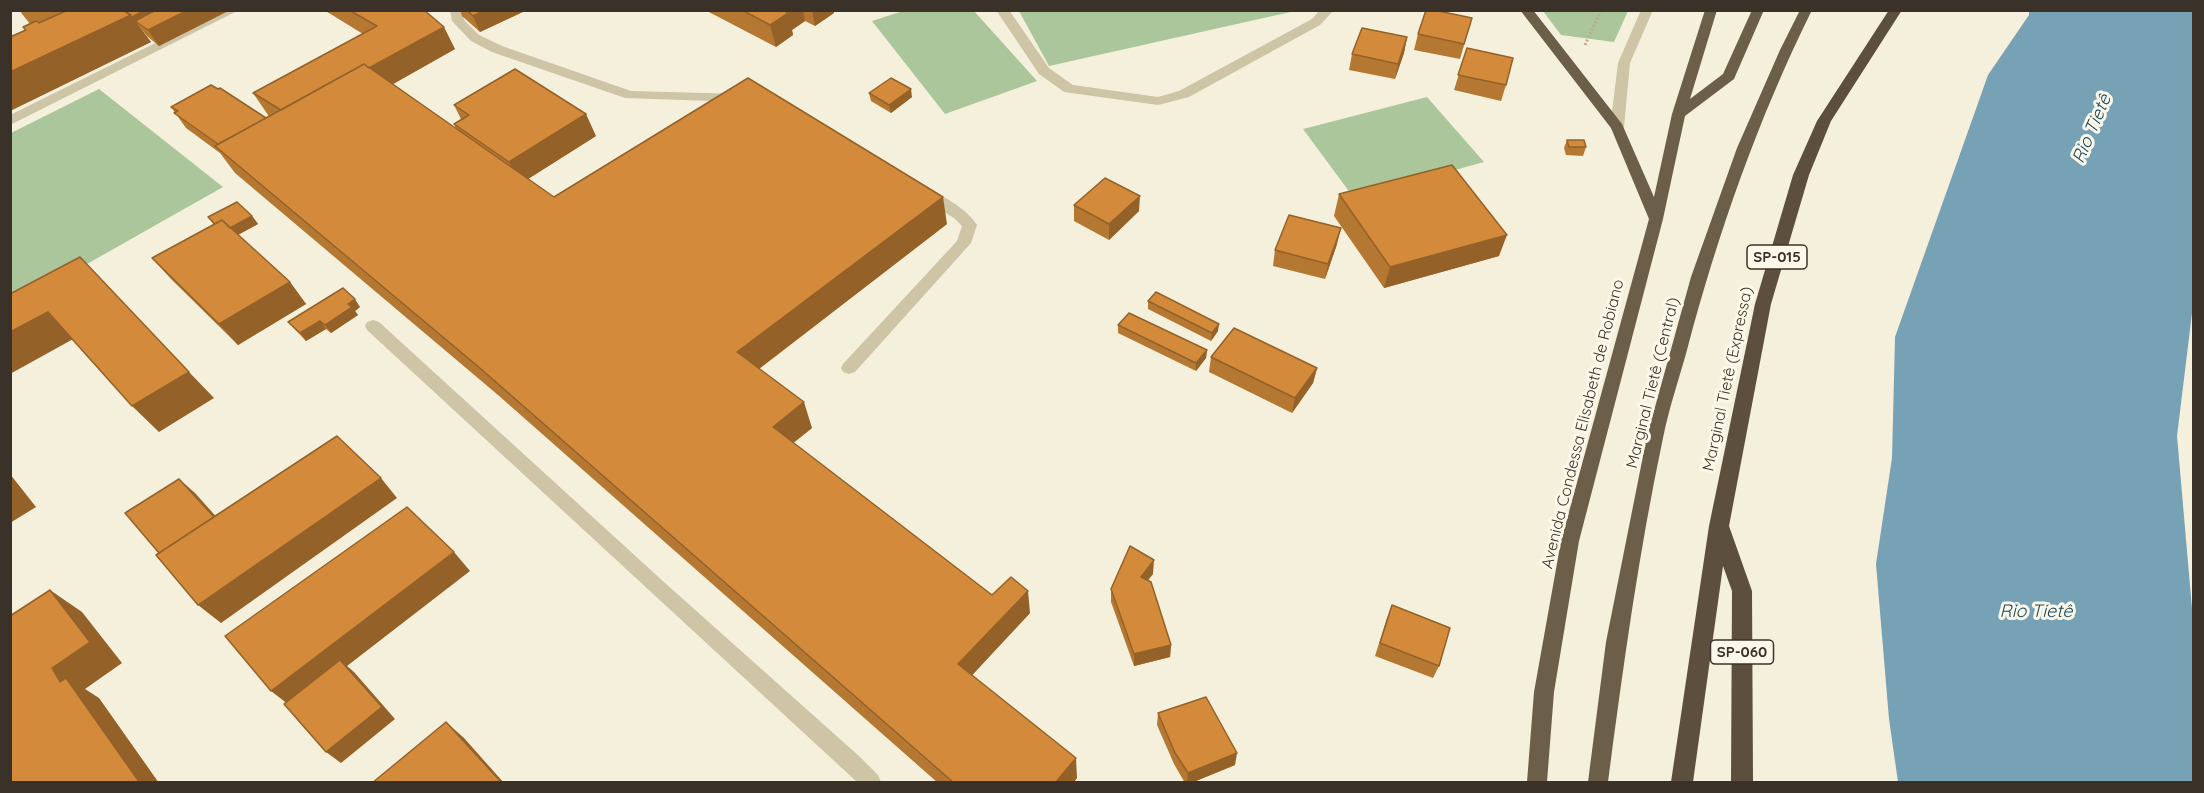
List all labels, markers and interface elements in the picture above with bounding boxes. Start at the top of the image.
water label: Rio Tietê [2068,91,2116,167]
road number: SP-015 [1747,245,1807,269]
street label: Avenida Condessa Elisabeth de Robiano [1538,277,1628,571]
street label: Marginal Tietê (Expressa) [1699,285,1757,473]
street label: Marginal Tietê (Central) [1622,295,1684,471]
water label: Rio Tietê [2000,601,2072,623]
road number: SP-060 [1710,640,1774,664]

